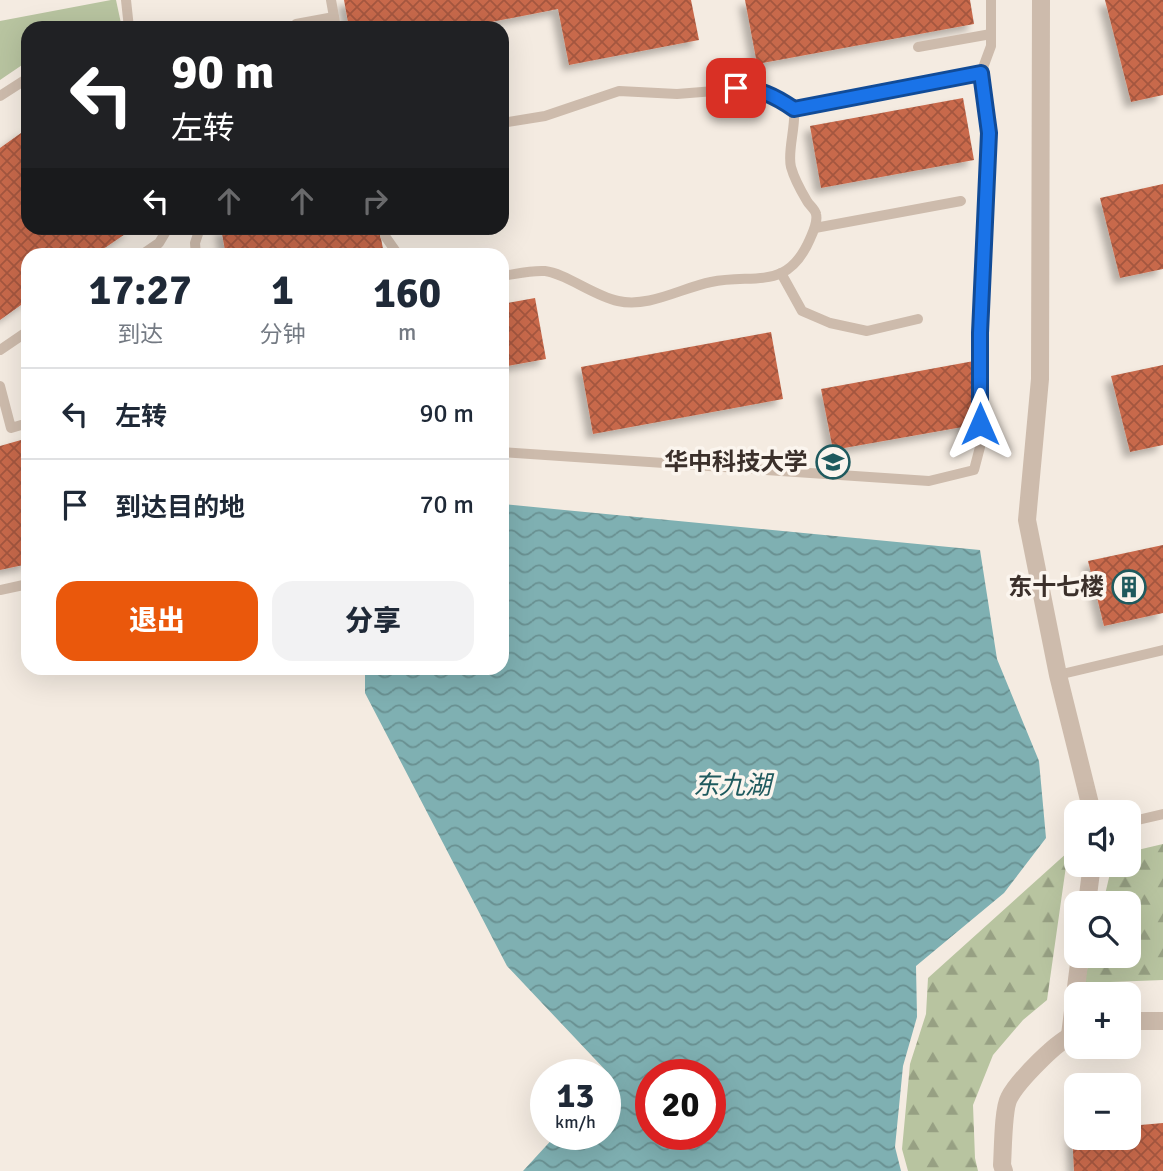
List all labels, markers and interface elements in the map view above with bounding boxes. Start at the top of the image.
text: 90 m [171,42,274,102]
icon: left [56,49,147,140]
pin [706,58,766,118]
icon: arrive [717,69,755,107]
text: 左转 [171,109,235,148]
icon: left [137,182,175,220]
icon: ahead [210,182,248,220]
icon: ahead [283,182,321,220]
icon: right [356,182,394,220]
text: 17:27 [89,265,192,316]
text: 1 [271,265,294,316]
text: 160 [373,268,441,319]
text: m [398,318,416,347]
text: 到达 [117,320,163,349]
text: 分钟 [260,320,306,349]
position arrow [943,387,1017,461]
icon: left [56,395,94,433]
text: 90 m [419,398,474,430]
text: 左转 [115,401,167,433]
school or university icon: 华中科技大学 [814,443,852,481]
place label: 华中科技大学 [664,447,808,477]
icon: arrive [56,486,94,524]
text: 70 m [419,489,474,521]
text: 到达目的地 [115,492,245,524]
building icon: 东十七楼 [1110,568,1148,606]
place label: 东十七楼 [1008,572,1104,602]
button: 退出 [56,581,258,661]
button: 分享 [272,581,474,661]
water label: 东九湖 [693,770,775,802]
map controls [1064,800,1141,1150]
button: sound [1064,800,1141,877]
button: search [1064,891,1141,968]
button: + [1064,982,1141,1059]
speed limit sign: 20 [635,1059,726,1150]
button: − [1064,1073,1141,1150]
text: 13 [557,1074,594,1117]
text: km/h [555,1111,596,1133]

